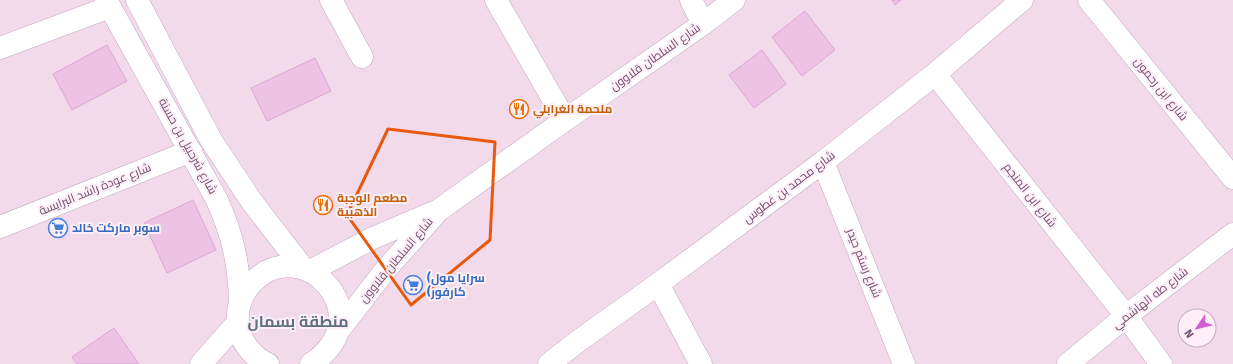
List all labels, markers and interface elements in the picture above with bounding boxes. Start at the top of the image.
street label: شارع السلطان قلاوون [607,21,703,94]
street label: شارع ابن رحمون [1130,55,1191,124]
street label: شارع شرحبيل بن حسنة [155,96,220,197]
restaurant icon: ملحمة الغرابلي [508,98,530,120]
place label: ملحمة الغرابلي [533,102,612,119]
street label: شارع محمد بن غطوس [740,148,838,227]
street label: شارع عودة راشد البرايسة [37,160,154,219]
street label: شارع ابن المنجم [1000,160,1059,231]
place label: مطعم الوجبة الذهبية [337,191,407,219]
restaurant icon: مطعم الوجبة الذهبية [312,194,334,216]
street label: شارع السلطان قلاوون [356,214,437,306]
supermarket icon: سوبر ماركت خالد [47,217,69,239]
place label: سوبر ماركت خالد [72,221,160,236]
street label: شارع رستم حيدر [842,225,884,300]
street label: شارع طه الهاشمي [1109,264,1192,334]
place label: (سرايا مول (كارفور [427,271,485,300]
supermarket icon: (سرايا مول (كارفور [402,274,424,296]
north arrow [1177,308,1217,348]
district label: منطقة بسمان [247,312,349,331]
text: N [1182,327,1197,340]

